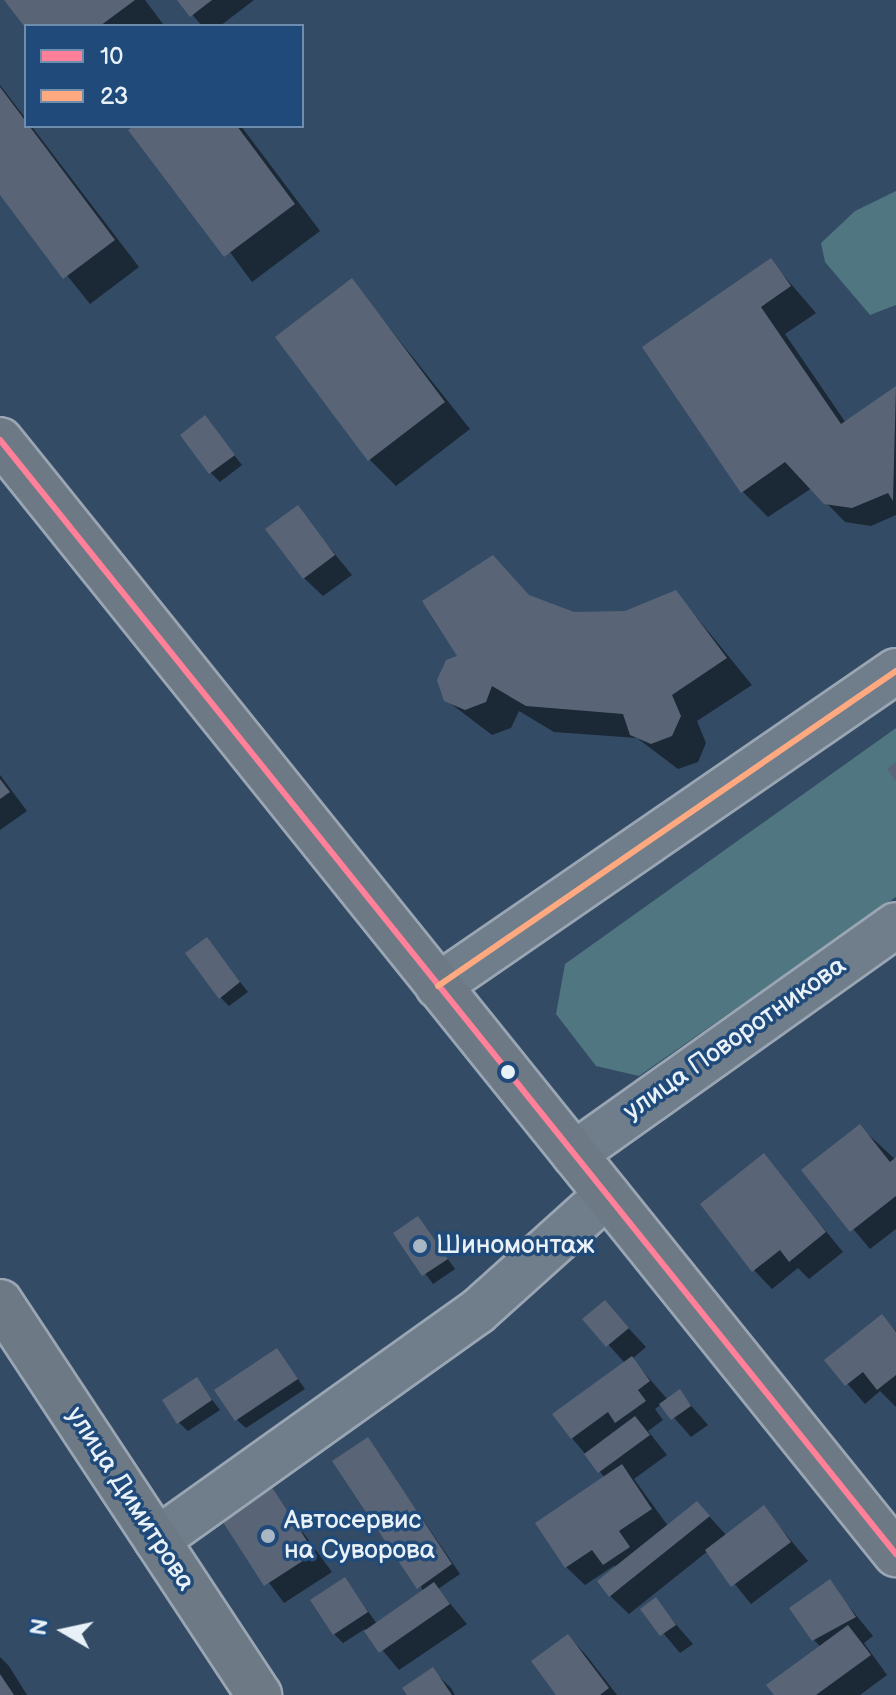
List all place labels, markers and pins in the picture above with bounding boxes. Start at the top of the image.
unlabelled marker [500,1064,516,1080]
place label: Шиномонтаж [436,1230,594,1262]
marker: Шиномонтаж [411,1237,429,1255]
place label: Автосервис на Суворова [284,1505,435,1566]
marker: Автосервис на Суворова [259,1527,277,1545]

